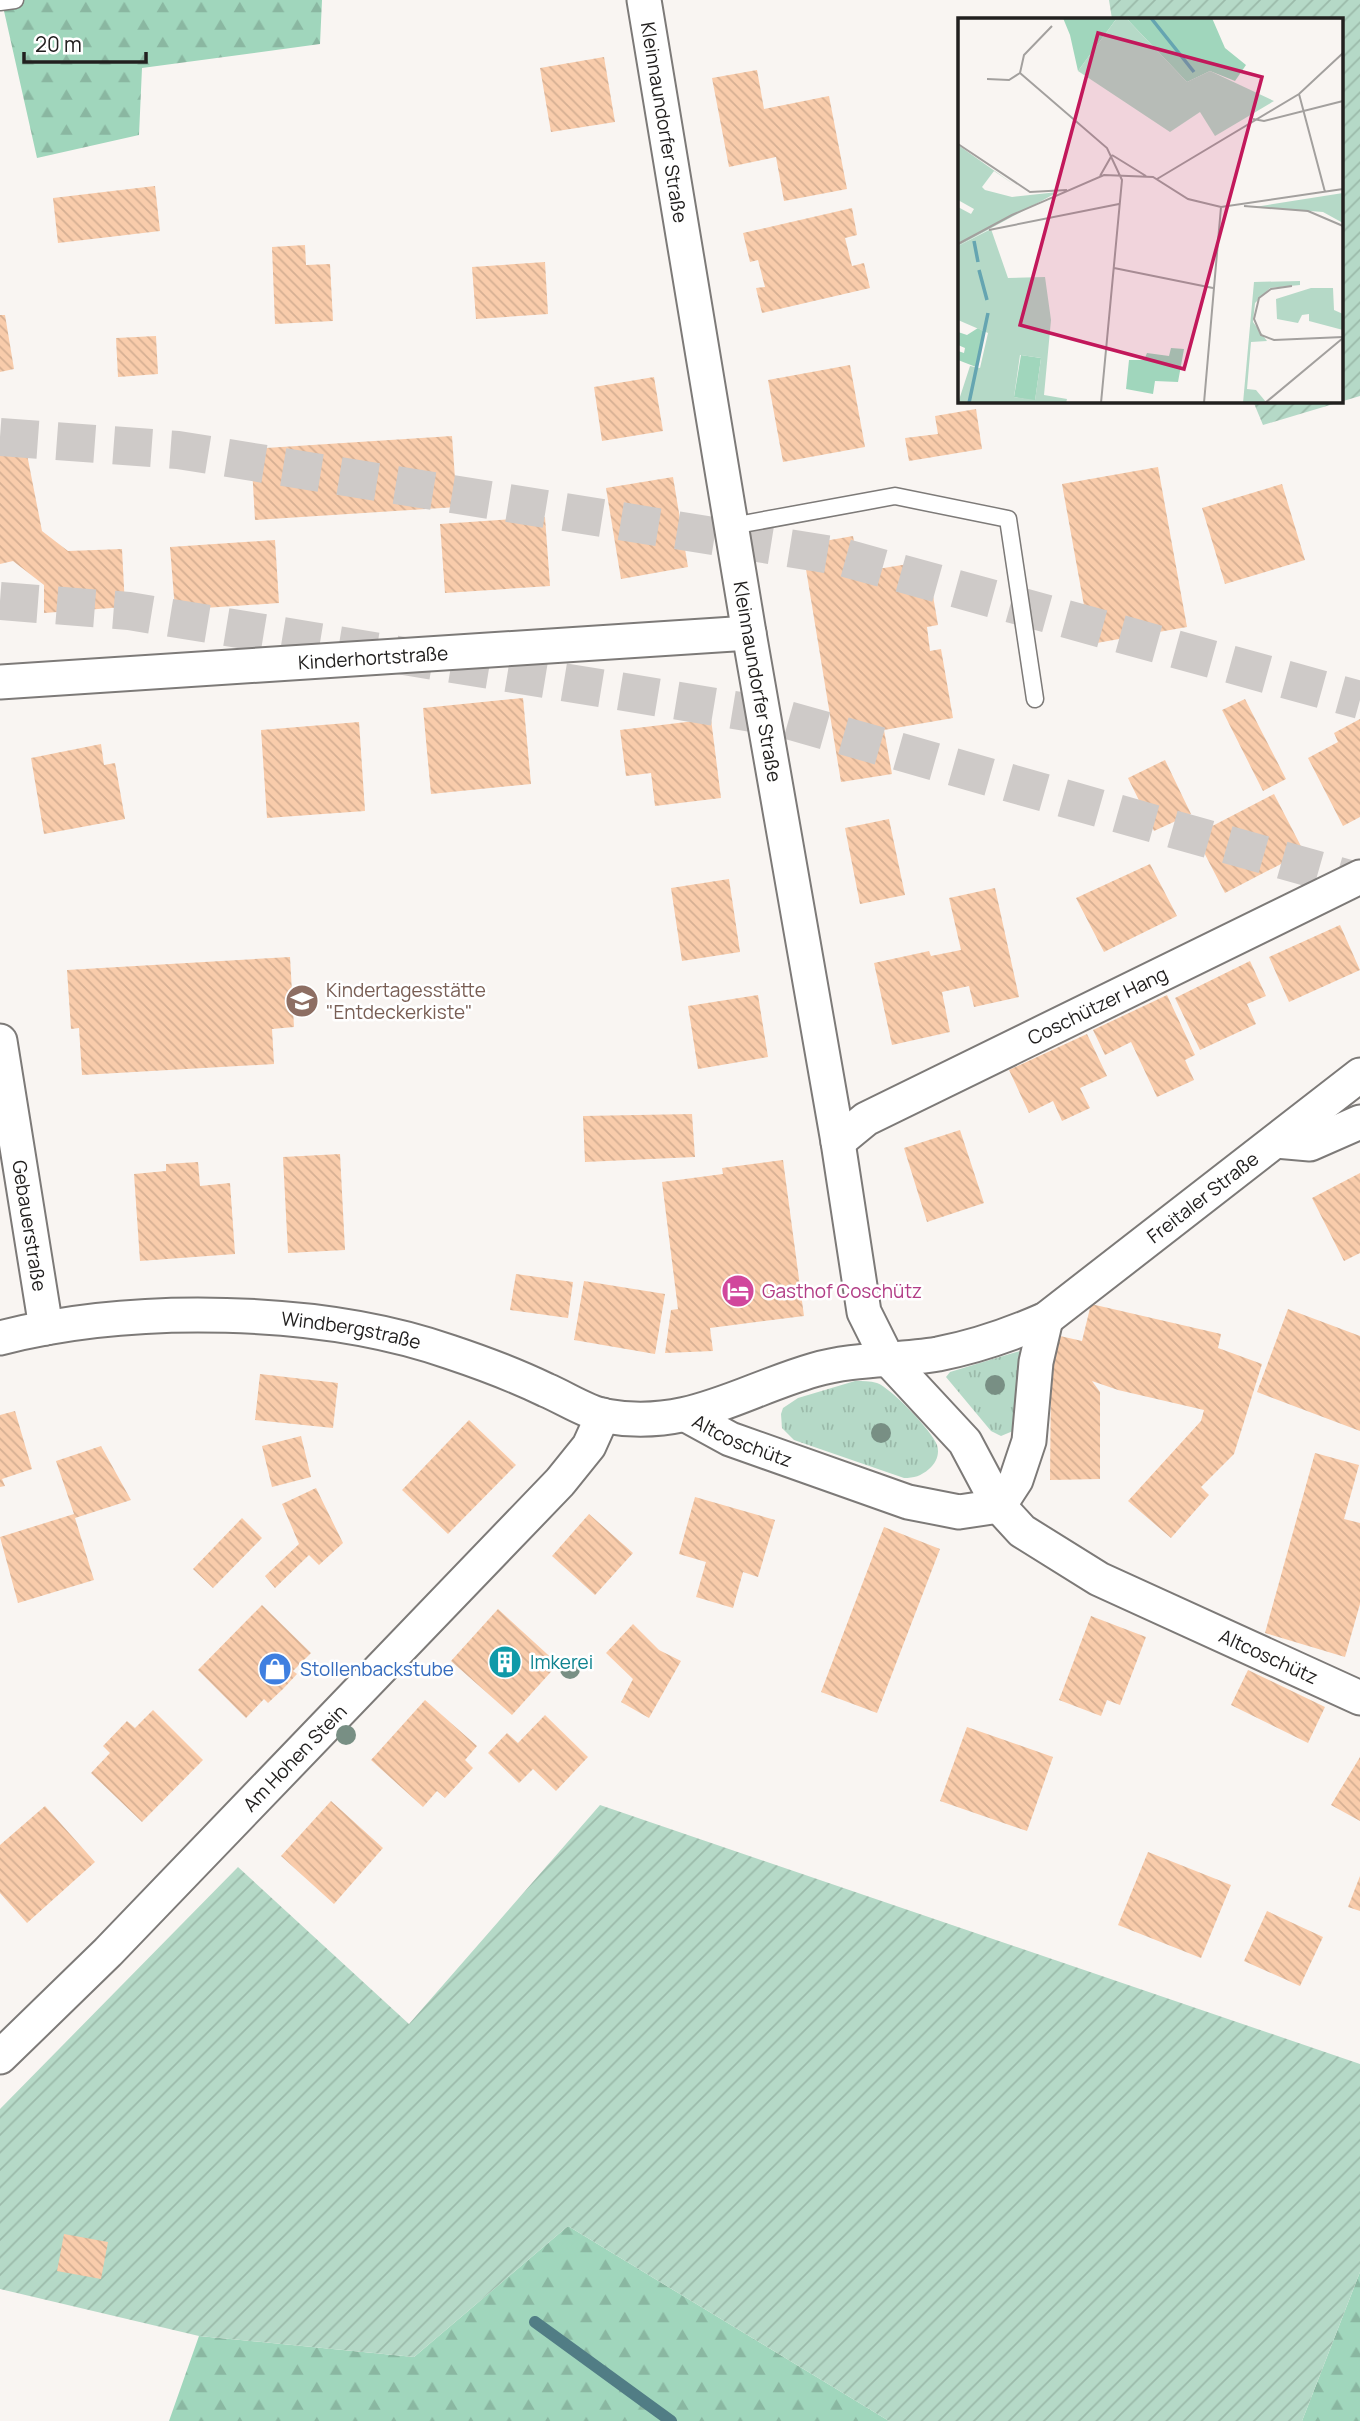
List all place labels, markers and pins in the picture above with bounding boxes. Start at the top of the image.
place label: Kindertagesstätte "Entdeckerkiste" [326,977,486,1025]
school or university icon: Kindertagesstätte "Entdeckerkiste" [283,982,321,1020]
hotel icon: Gasthof Coschütz [719,1272,757,1310]
place label: Gasthof Coschütz [762,1278,922,1304]
building icon: Imkerei [486,1643,524,1681]
place label: Imkerei [530,1649,593,1675]
shop icon: Stollenbackstube [256,1650,294,1688]
place label: Stollenbackstube [300,1656,454,1682]

